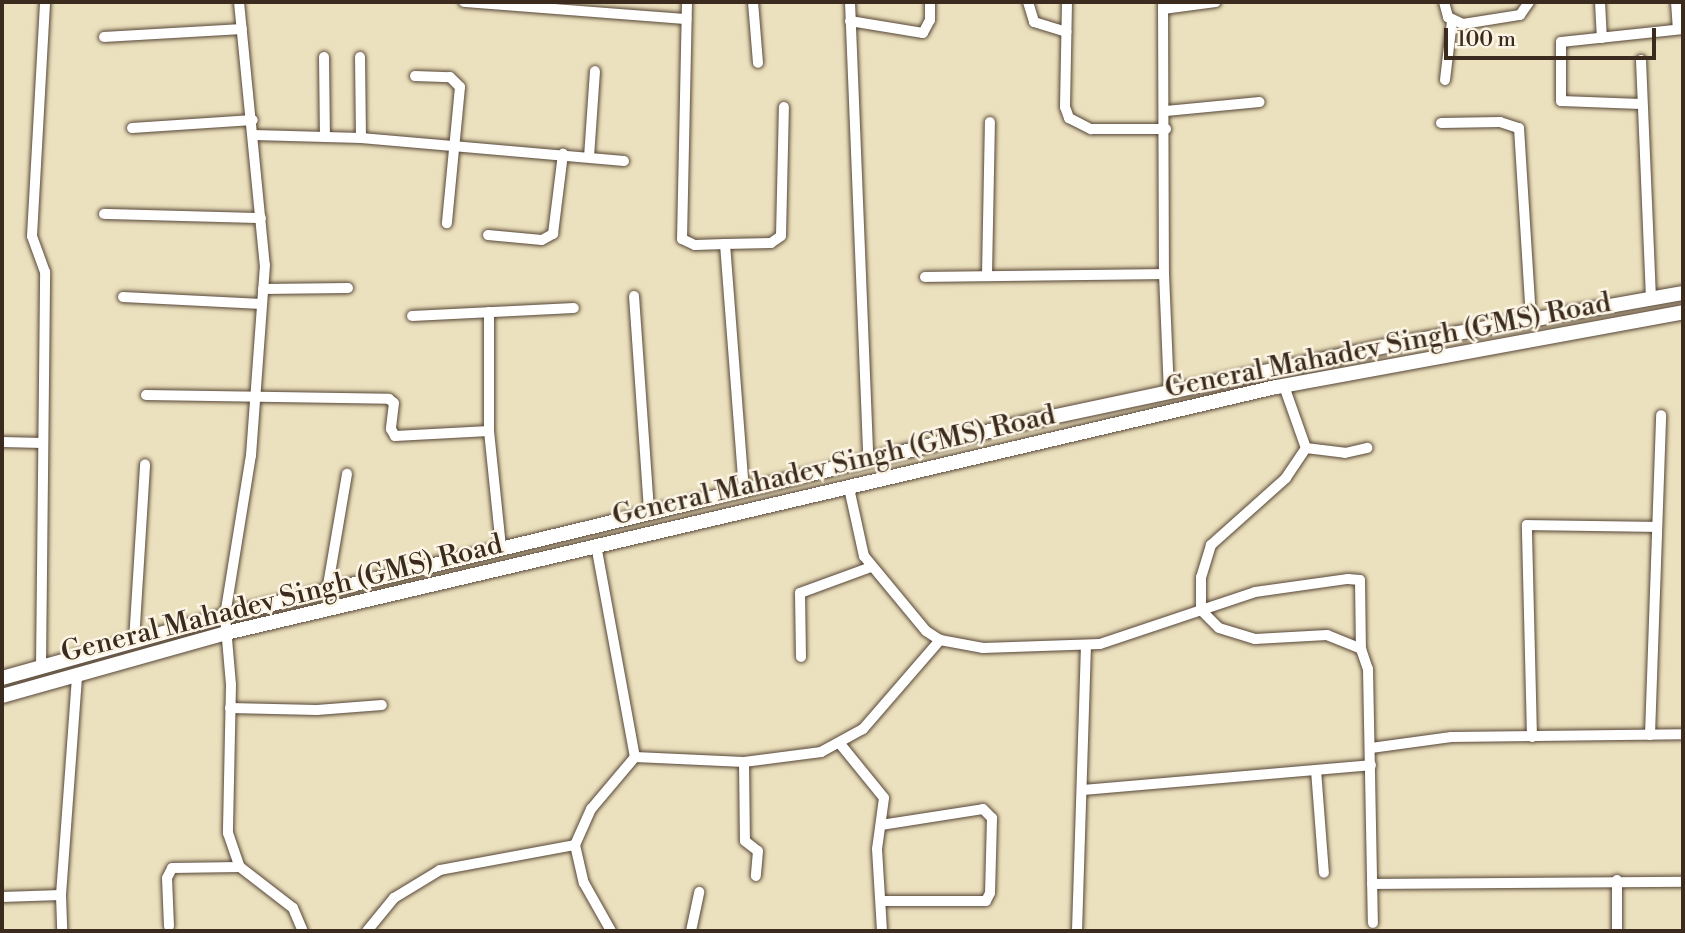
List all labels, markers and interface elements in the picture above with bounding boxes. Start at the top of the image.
scale bar [1447,14,1659,58]
text: 100 m [1457,27,1516,53]
street label: General Mahadev Singh (GMS) Road [1162,286,1614,406]
street label: General Mahadev Singh (GMS) Road [609,399,1059,533]
street label: General Mahadev Singh (GMS) Road [58,528,506,670]

